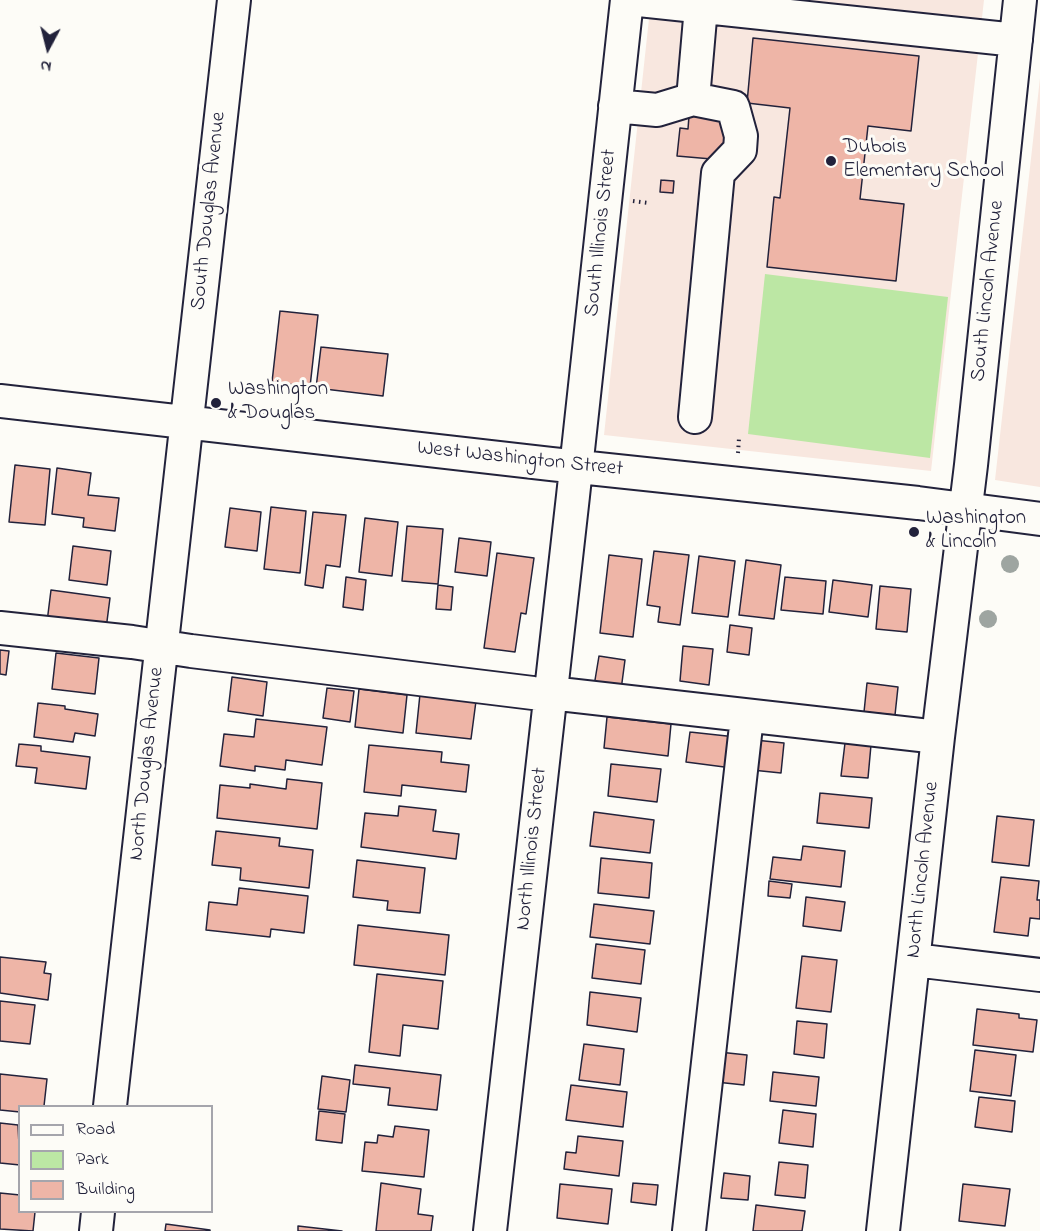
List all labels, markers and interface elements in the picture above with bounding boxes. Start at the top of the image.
north arrow [18,18,78,78]
text: N [39,53,53,78]
street label: South Douglas Avenue [187,111,233,311]
place label: Dubois Elementary School [843,136,1004,186]
street label: South Illinois Street [581,148,623,318]
marker: Dubois Elementary School [824,154,838,168]
street label: South Lincoln Avenue [967,199,1011,383]
place label: Washington & Douglas [228,378,328,428]
marker: Washington & Douglas [209,396,223,410]
street label: West Washington Street [416,437,624,483]
place label: Washington & Lincoln [926,507,1026,557]
marker: Washington & Lincoln [907,525,921,539]
street label: North Douglas Avenue [125,666,171,862]
street label: North Illinois Street [512,766,554,932]
street label: North Lincoln Avenue [902,781,946,959]
legend [18,1105,213,1213]
text: Road [76,1117,115,1143]
text: Park [76,1147,109,1173]
text: Building [76,1177,135,1203]

